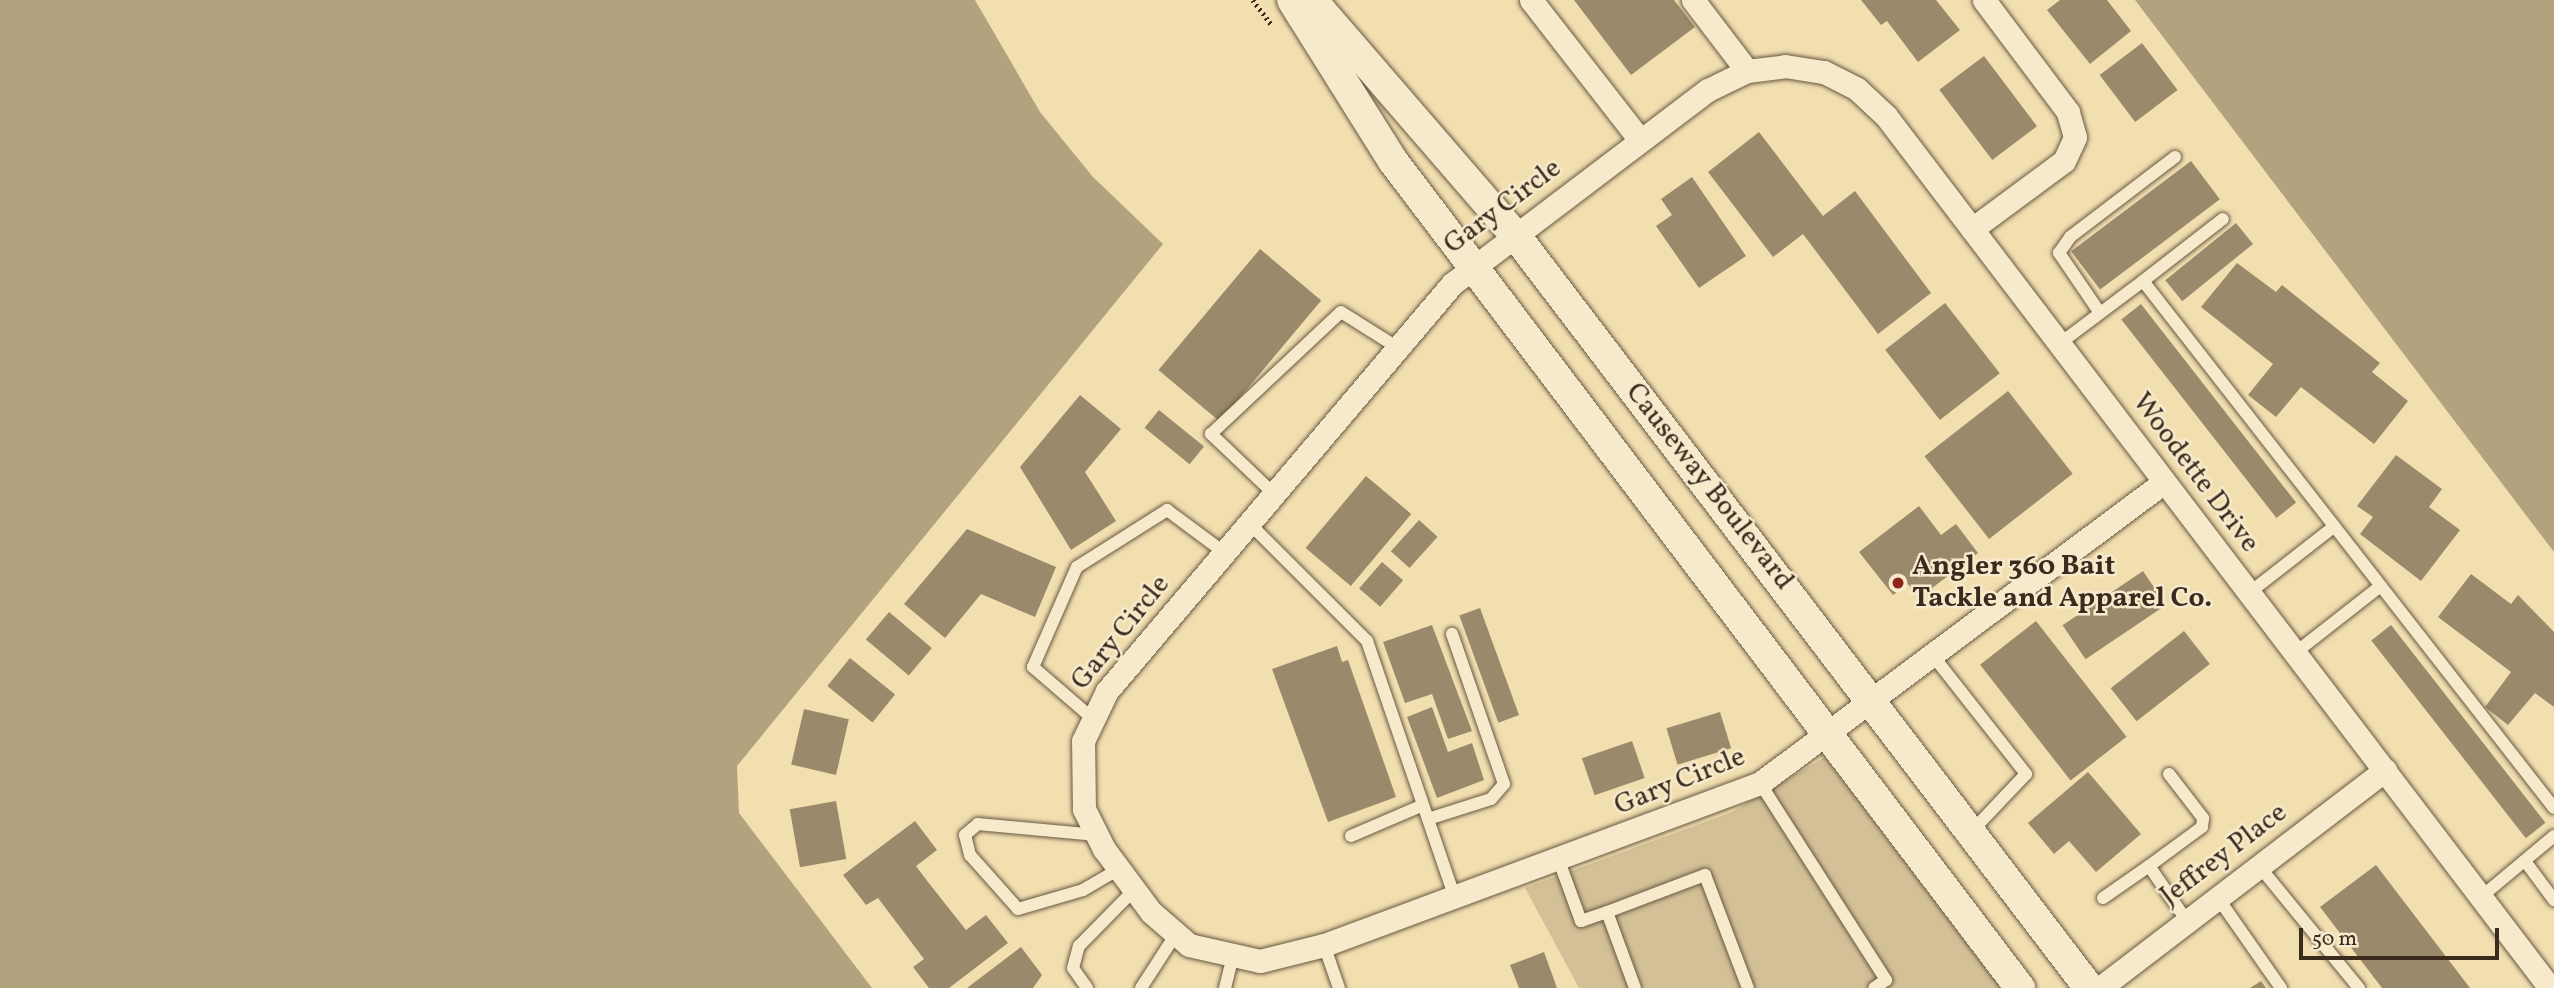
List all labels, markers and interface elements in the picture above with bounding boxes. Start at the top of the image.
street label: Gary Circle [1437,152,1569,262]
street label: Causeway Boulevard [1617,376,1801,598]
street label: Woodette Drive [2124,387,2266,559]
place label: Angler 360 Bait Tackle and Apparel Co. [1912,550,2212,616]
street label: Gary Circle [1064,568,1178,698]
marker: Angler 360 Bait Tackle and Apparel Co. [1890,575,1906,591]
street label: Gary Circle [1609,740,1751,824]
street label: Jeffrey Place [2154,796,2294,914]
scale bar [2302,914,2502,958]
text: 50 m [2312,925,2357,954]

